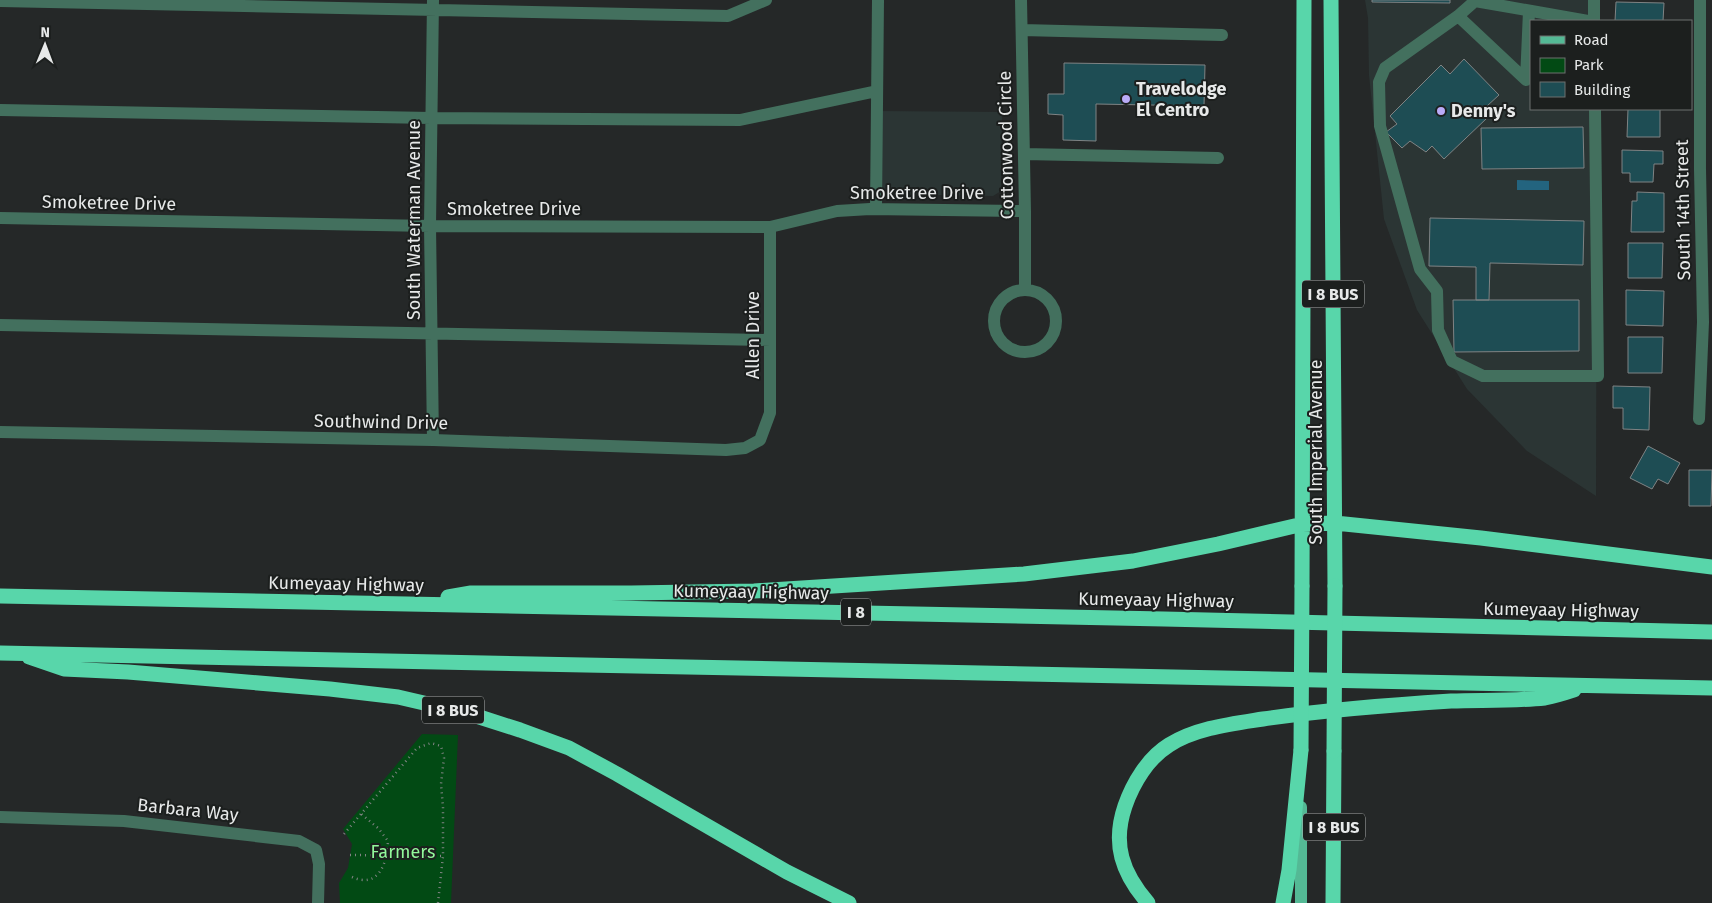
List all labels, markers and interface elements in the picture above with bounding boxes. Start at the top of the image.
north arrow [20,20,70,70]
legend [1530,20,1692,110]
text: N [40,24,50,41]
text: Road [1574,31,1609,49]
text: Park [1574,56,1604,74]
street label: Cottonwood Circle [994,70,1018,220]
place label: Travelodge El Centro [1136,78,1226,121]
text: Building [1574,81,1630,99]
marker: Travelodge El Centro [1120,93,1132,105]
place label: Denny's [1451,100,1516,122]
marker: Denny's [1435,105,1447,117]
street label: South Waterman Avenue [403,120,425,320]
street label: South 14th Street [1671,139,1695,281]
street label: Smoketree Drive [850,182,984,204]
street label: Smoketree Drive [42,191,176,215]
street label: Smoketree Drive [447,198,581,220]
road number: I 8 BUS [1302,280,1364,308]
street label: Allen Drive [742,291,764,379]
street label: South Imperial Avenue [1305,359,1327,545]
street label: Southwind Drive [314,410,448,434]
street label: Kumeyaay Highway [268,572,424,596]
street label: Kumeyaay Highway [673,580,829,604]
street label: Kumeyaay Highway [1078,588,1234,612]
road number: I 8 [841,598,871,626]
street label: Kumeyaay Highway [1483,598,1639,622]
road number: I 8 BUS [422,696,484,724]
street label: Barbara Way [136,794,240,826]
road number: I 8 BUS [1303,814,1365,840]
park label: Farmers [371,841,435,863]

